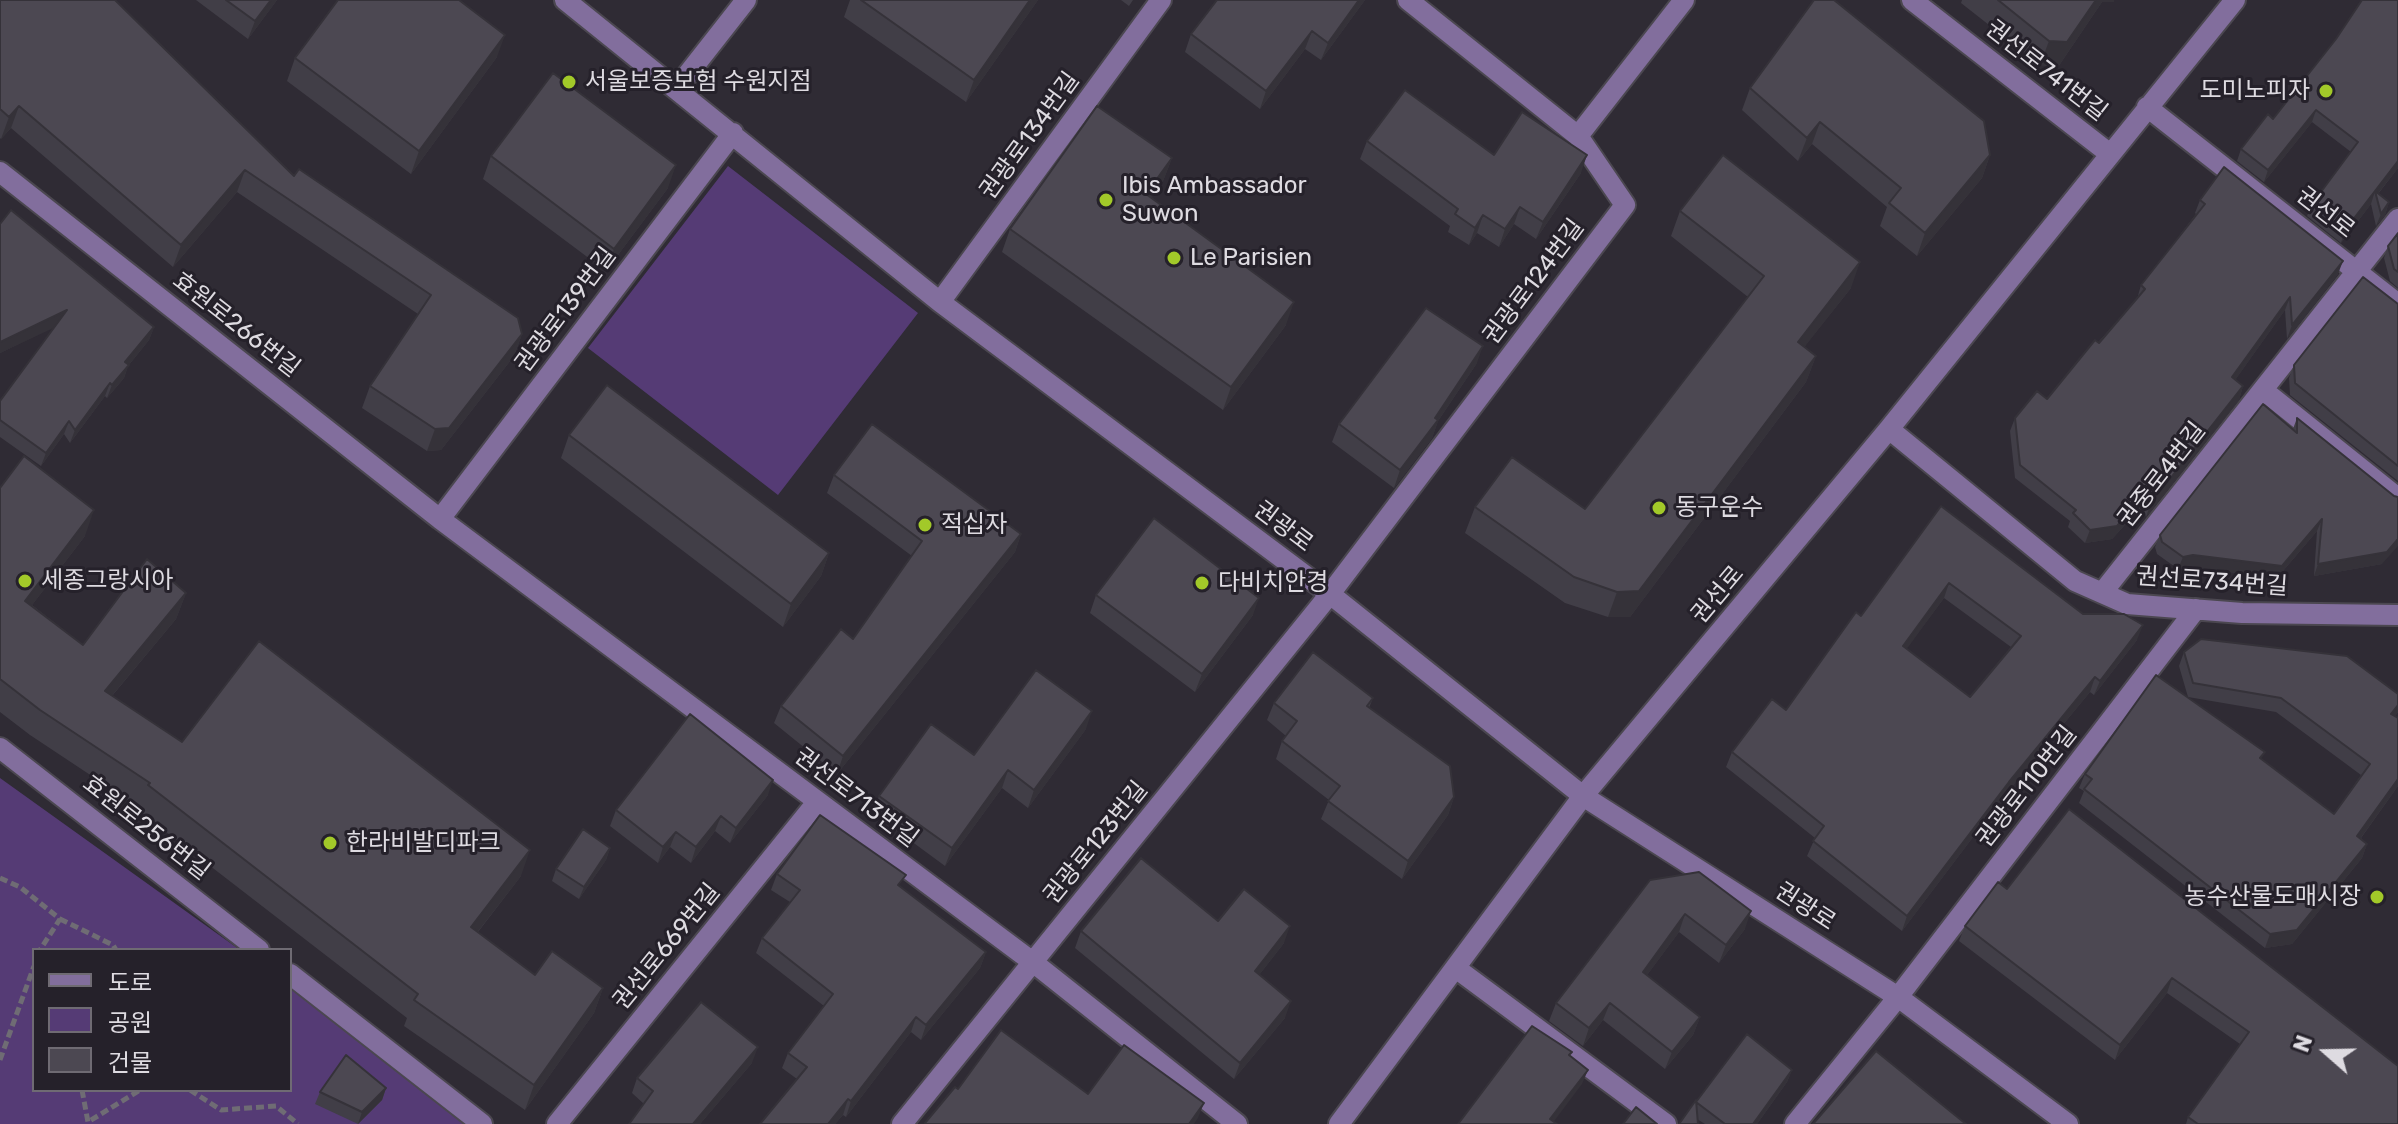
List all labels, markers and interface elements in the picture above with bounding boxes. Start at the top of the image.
street label: 권선로741번길 [1979,15,2113,127]
street label: 권광로134번길 [974,67,1086,205]
place label: 서울보증보험 수원지점 [585,68,812,96]
marker: 서울보증보험 수원지점 [560,73,578,91]
place label: 도미노피자 [2200,77,2310,105]
marker: 도미노피자 [2317,82,2335,100]
place label: Ibis Ambassador Suwon [1122,172,1307,228]
street label: 권선로 [2290,181,2360,245]
marker: Ibis Ambassador Suwon [1097,191,1115,209]
street label: 권광로124번길 [1478,214,1590,350]
street label: 권광로139번길 [510,242,622,378]
place label: Le Parisien [1190,244,1312,272]
marker: Le Parisien [1165,249,1183,267]
street label: 효원로266번길 [167,266,305,384]
street label: 권중로4번길 [2112,417,2212,533]
place label: 동구운수 [1675,494,1763,522]
street label: 권광로 [1248,496,1318,558]
marker: 동구운수 [1650,499,1668,517]
place label: 적십자 [941,511,1007,539]
marker: 적십자 [916,516,934,534]
street label: 권선로 [1686,560,1750,630]
street label: 권선로734번길 [2135,562,2289,602]
place label: 세종그랑시아 [41,567,173,595]
place label: 다비치안경 [1218,569,1328,597]
marker: 세종그랑시아 [16,572,34,590]
marker: 다비치안경 [1193,574,1211,592]
street label: 권광로110번길 [1971,721,2083,853]
street label: 권선로713번길 [788,742,924,854]
street label: 효원로256번길 [77,769,215,887]
street label: 권광로123번길 [1038,776,1154,910]
place label: 한라비발디파크 [346,829,501,857]
marker: 한라비발디파크 [321,834,339,852]
street label: 권광로 [1769,877,1841,937]
street label: 권선로669번길 [607,878,727,1016]
place label: 농수산물도매시장 [2184,883,2361,911]
marker: 농수산물도매시장 [2368,888,2386,906]
legend [32,948,292,1092]
text: 도로 [108,969,152,997]
text: 공원 [108,1009,152,1037]
north arrow [2286,1012,2366,1092]
text: N [2288,1032,2318,1056]
text: 건물 [108,1049,152,1077]

